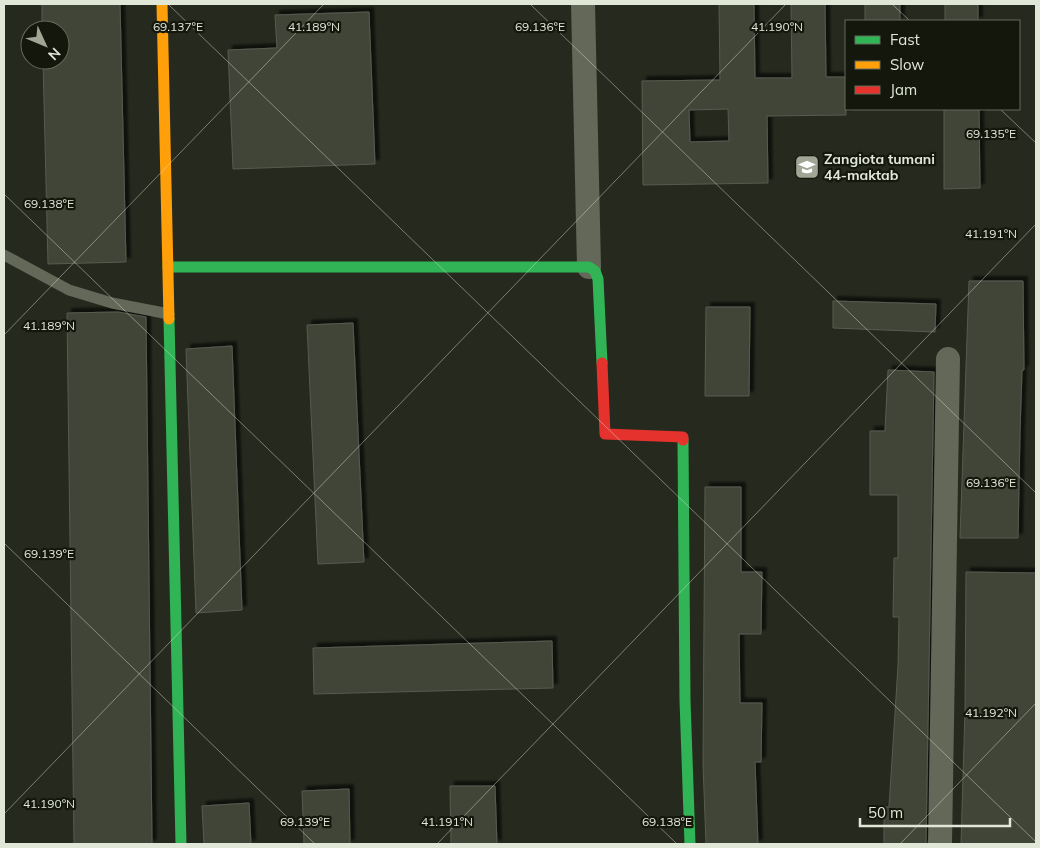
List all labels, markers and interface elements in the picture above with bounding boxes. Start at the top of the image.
text: 69.137°E [153,19,203,34]
text: 41.189°N [288,19,340,34]
text: 69.136°E [515,19,565,34]
text: 41.190°N [751,19,803,34]
north arrow [20,20,70,70]
legend [845,20,1020,110]
text: Fast [890,30,920,49]
text: N [44,44,64,64]
text: Slow [890,55,924,74]
text: Jam [890,80,917,99]
text: 69.135°E [966,126,1016,141]
place label: Zangiota tumani 44-maktab [824,150,935,184]
school or university icon: Zangiota tumani 44-maktab [794,154,820,180]
text: 69.138°E [24,196,74,211]
text: 41.191°N [965,226,1017,241]
text: 41.189°N [23,318,75,333]
text: 69.136°E [966,475,1016,490]
text: 69.139°E [24,546,74,561]
text: 41.192°N [965,705,1017,720]
text: 41.190°N [23,796,75,811]
scale bar [860,796,1010,828]
text: 50 m [868,803,903,822]
text: 69.139°E [280,814,330,829]
text: 41.191°N [421,814,473,829]
text: 69.138°E [642,814,692,829]

